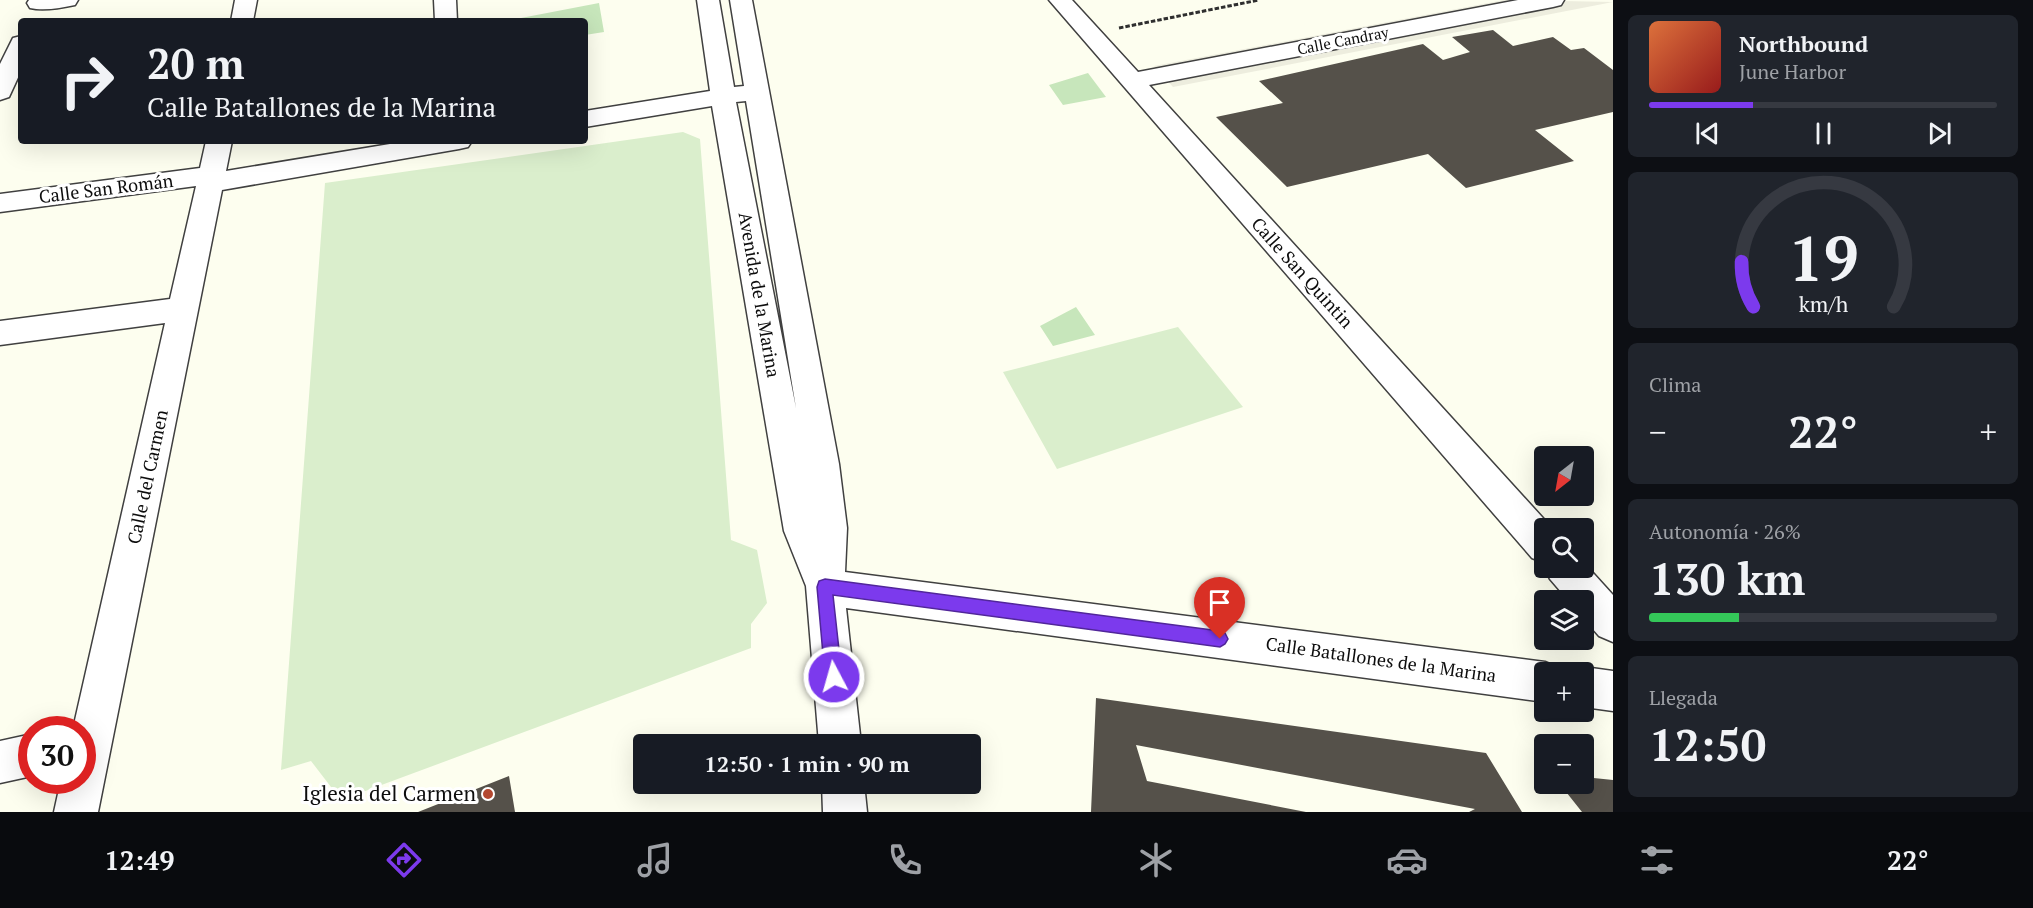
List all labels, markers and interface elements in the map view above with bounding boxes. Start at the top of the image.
street label: Calle Candray [1295,21,1391,59]
text: Northbound [1739,29,1868,58]
text: 20 m [147,35,245,91]
icon: right [48,42,126,120]
text: June Harbor [1739,58,1846,85]
text: Calle Batallones de la Marina [147,89,496,125]
icon: previous [1691,117,1724,150]
icon: pause [1807,117,1840,150]
icon: next [1923,117,1956,150]
street label: Calle San Román [37,168,175,208]
street label: Avenida de la Marina [734,210,786,379]
street label: Calle San Quintin [1247,212,1359,333]
text: 19 [1788,216,1858,299]
text: km/h [1798,290,1848,318]
text: Clima [1649,371,1701,398]
text: 22° [1788,401,1858,461]
street label: Calle del Carmen [121,407,173,546]
text: − [1649,410,1667,453]
text: + [1979,410,1997,453]
north arrow [1534,446,1594,506]
map controls [1534,446,1594,794]
button: search [1534,518,1594,578]
text: Autonomía · 26% [1649,518,1801,545]
text: 130 km [1649,548,1805,608]
pin [1194,577,1245,639]
icon: arrive [1203,586,1236,619]
button: layers [1534,590,1594,650]
street label: Calle Batallones de la Marina [1264,631,1498,687]
position arrow [802,645,866,709]
button: + [1534,662,1594,722]
text: Llegada [1649,684,1718,711]
text: 12:50 [1649,714,1766,774]
speed limit sign: 30 [18,716,96,794]
button: − [1534,734,1594,794]
text: 12:50 · 1 min · 90 m [704,749,910,778]
place label: Iglesia del Carmen [303,779,477,807]
marker: Iglesia del Carmen [481,787,495,801]
icon: directions [383,839,425,881]
icon: music [634,839,676,881]
icon: phone [884,839,926,881]
icon: climate [1135,839,1177,881]
icon: car [1386,839,1428,881]
icon: filters [1636,839,1678,881]
text: 12:49 [104,842,175,878]
text: 22° [1887,842,1929,878]

